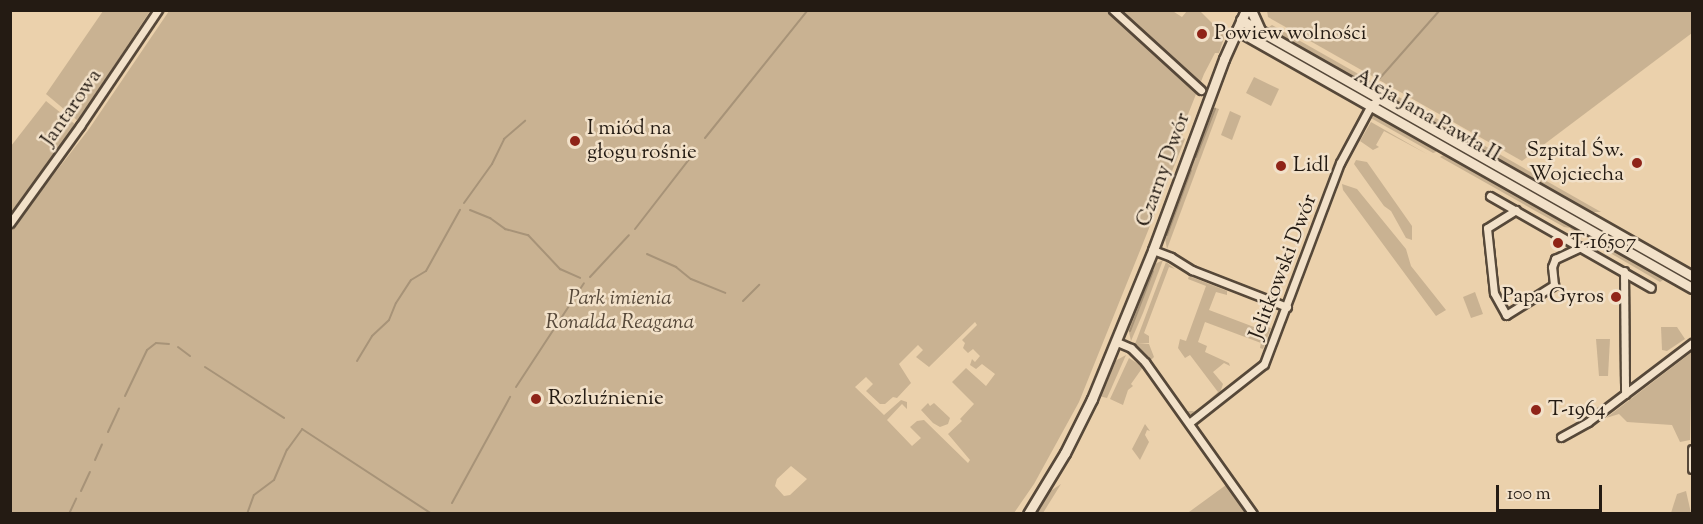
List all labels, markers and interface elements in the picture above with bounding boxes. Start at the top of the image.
place label: Powiew wolności [1214,21,1367,47]
marker: Powiew wolności [1195,27,1209,41]
street label: Jantarowa [36,64,108,152]
street label: Aleja Jana Pawła II [1349,64,1505,168]
street label: Czarny Dwór [1132,109,1196,231]
place label: I miód na głogu rośnie [587,116,697,166]
marker: I miód na głogu rośnie [568,134,582,148]
place label: Szpital Św. Wojciecha [1526,138,1624,188]
place label: Lidl [1293,153,1329,179]
marker: Szpital Św. Wojciecha [1628,154,1646,172]
marker: Lidl [1274,159,1288,173]
street label: Jelitkowski Dwór [1245,191,1323,343]
place label: T-16507 [1570,230,1636,256]
marker: T-16507 [1551,236,1565,250]
place label: Papa Gyros [1502,284,1604,310]
park label: Park imienia Ronalda Reagana [546,286,694,336]
marker: Papa Gyros [1609,290,1623,304]
place label: Rozluźnienie [548,386,664,412]
marker: Rozluźnienie [529,392,543,406]
place label: T-1964 [1548,397,1606,423]
marker: T-1964 [1529,403,1543,417]
scale bar [1499,473,1606,511]
text: 100 m [1507,482,1551,508]

